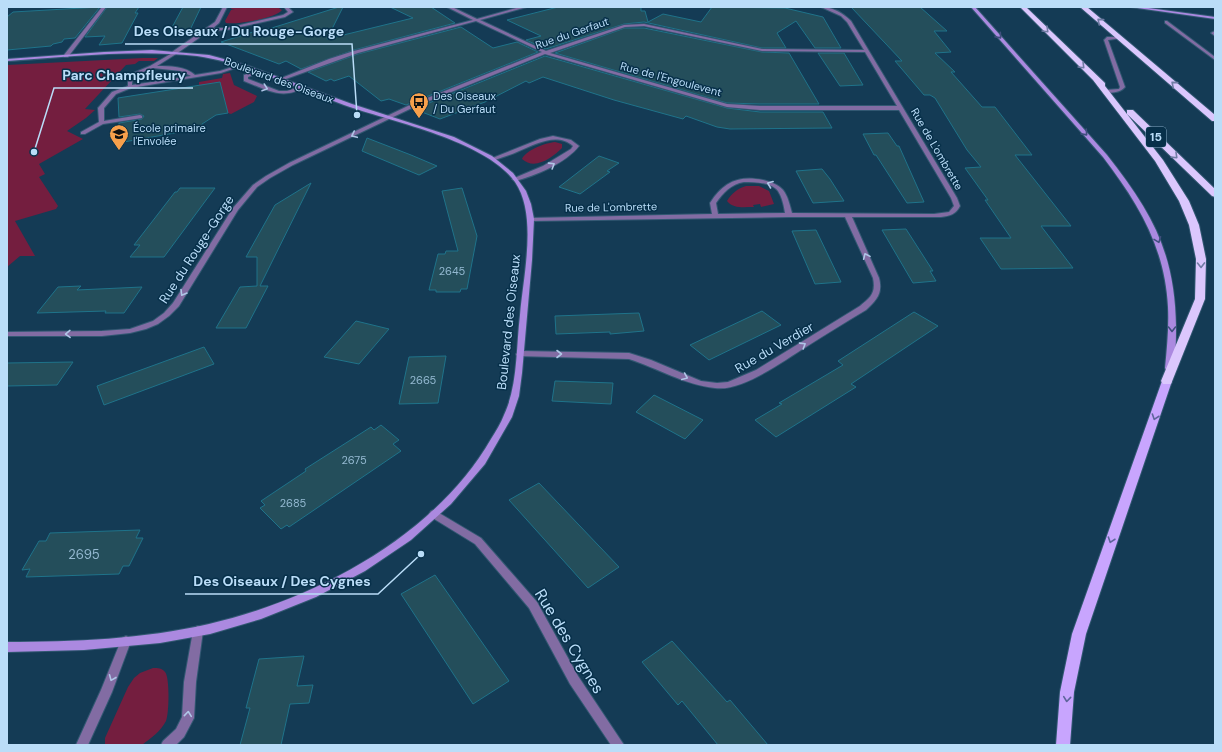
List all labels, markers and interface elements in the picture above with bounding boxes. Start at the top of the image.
street label: Rue du Gerfaut [533,14,611,52]
callout: Des Oiseaux / Du Rouge-Gorge [125,18,352,44]
one-way arrow [1098,19,1105,26]
text: Des Oiseaux / Du Rouge-Gorge [134,22,344,40]
one-way arrow [1041,25,1049,33]
one-way arrow [994,31,1001,38]
street label: Boulevard des Oiseaux [222,54,336,106]
street label: Rue de l'Engoulevent [619,59,723,99]
one-way arrow [1077,61,1085,69]
callout: Parc Champfleury [54,62,193,88]
text: Parc Champfleury [62,66,186,84]
one-way arrow [1171,81,1178,88]
one-way arrow [262,83,269,92]
place label: Des Oiseaux / Du Gerfaut [433,89,496,116]
bus stop icon: Des Oiseaux / Du Gerfaut [408,91,430,119]
street label: Rue de L'ombrette [908,106,966,192]
place label: École primaire l'Envolée [133,121,206,148]
school or university icon: École primaire l'Envolée [108,123,130,151]
road number: 15 [1146,127,1166,147]
one-way arrow [1080,128,1088,136]
one-way arrow [351,130,358,138]
one-way arrow [1170,151,1178,158]
one-way arrow [547,163,554,170]
one-way arrow [766,181,773,189]
street label: Rue du Rouge-Gorge [155,192,238,307]
street label: Rue de L'ombrette [565,199,657,215]
one-way arrow [1153,236,1161,243]
one-way arrow [863,252,871,260]
street label: Boulevard des Oiseaux [493,253,524,391]
one-way arrow [1197,262,1205,268]
house number: 2645 [439,264,466,278]
one-way arrow [180,289,187,296]
street label: Rue du Verdier [732,318,817,377]
one-way arrow [1168,326,1176,332]
one-way arrow [65,330,71,338]
one-way arrow [799,342,806,349]
one-way arrow [556,350,562,358]
house number: 2665 [410,373,437,387]
one-way arrow [681,373,688,381]
one-way arrow [1151,414,1159,421]
house number: 2675 [341,453,367,467]
house number: 2685 [280,496,307,510]
one-way arrow [1108,536,1116,543]
house number: 2695 [68,546,100,563]
callout: Des Oiseaux / Des Cygnes [185,568,378,594]
text: Des Oiseaux / Des Cygnes [193,572,371,590]
street label: Rue des Cygnes [530,585,609,697]
one-way arrow [109,673,117,681]
one-way arrow [1062,696,1071,702]
one-way arrow [183,711,192,717]

